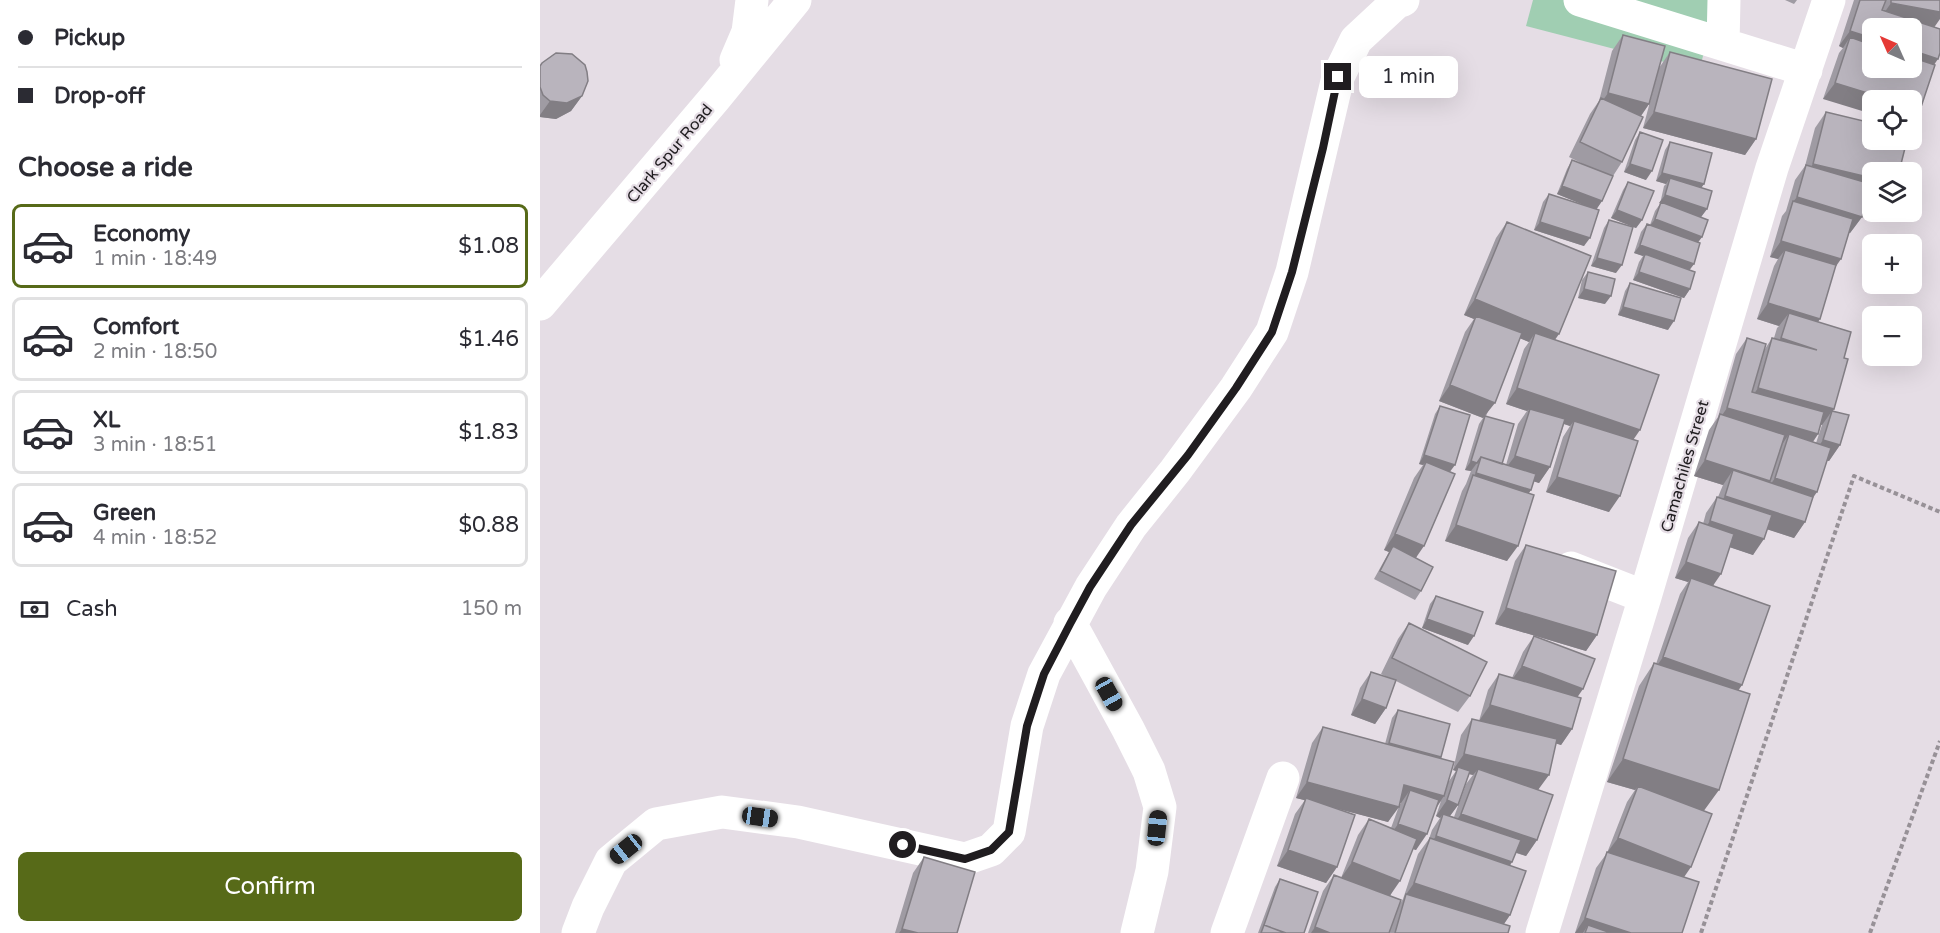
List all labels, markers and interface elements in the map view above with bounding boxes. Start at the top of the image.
north arrow [1862,18,1922,78]
map controls [1862,18,1922,366]
text: Pickup [54,25,125,51]
callout: 1 min [1359,56,1458,98]
route end [1324,63,1351,90]
text: 1 min [1382,65,1435,89]
text: Drop-off [54,83,145,109]
button: locate [1862,90,1922,150]
street label: Clark Spur Road [623,100,717,207]
text: Choose a ride [18,151,193,184]
button: layers [1862,162,1922,222]
icon: car [21,219,75,273]
text: Economy [93,221,190,247]
text: $1.08 [458,233,519,259]
button: + [1862,234,1922,294]
text: 1 min · 18:49 [93,247,217,271]
button: − [1862,306,1922,366]
icon: car [21,312,75,366]
text: Comfort [93,314,179,340]
text: $1.46 [459,326,519,352]
text: 2 min · 18:50 [93,340,217,364]
street label: Camachiles Street [1657,398,1713,535]
icon: car [21,405,75,459]
text: XL [93,407,120,433]
text: $1.83 [458,419,519,445]
text: 3 min · 18:51 [93,433,217,457]
icon: car [21,498,75,552]
text: Green [93,500,156,526]
text: $0.88 [458,512,519,538]
text: 4 min · 18:52 [93,526,217,550]
icon: cash [18,593,51,626]
text: Cash [66,596,118,622]
text: 150 m [461,597,522,621]
car [1092,674,1126,714]
car [741,806,779,828]
car [1146,809,1168,847]
car [606,831,646,867]
route start [889,831,916,858]
button: Confirm [18,852,522,921]

